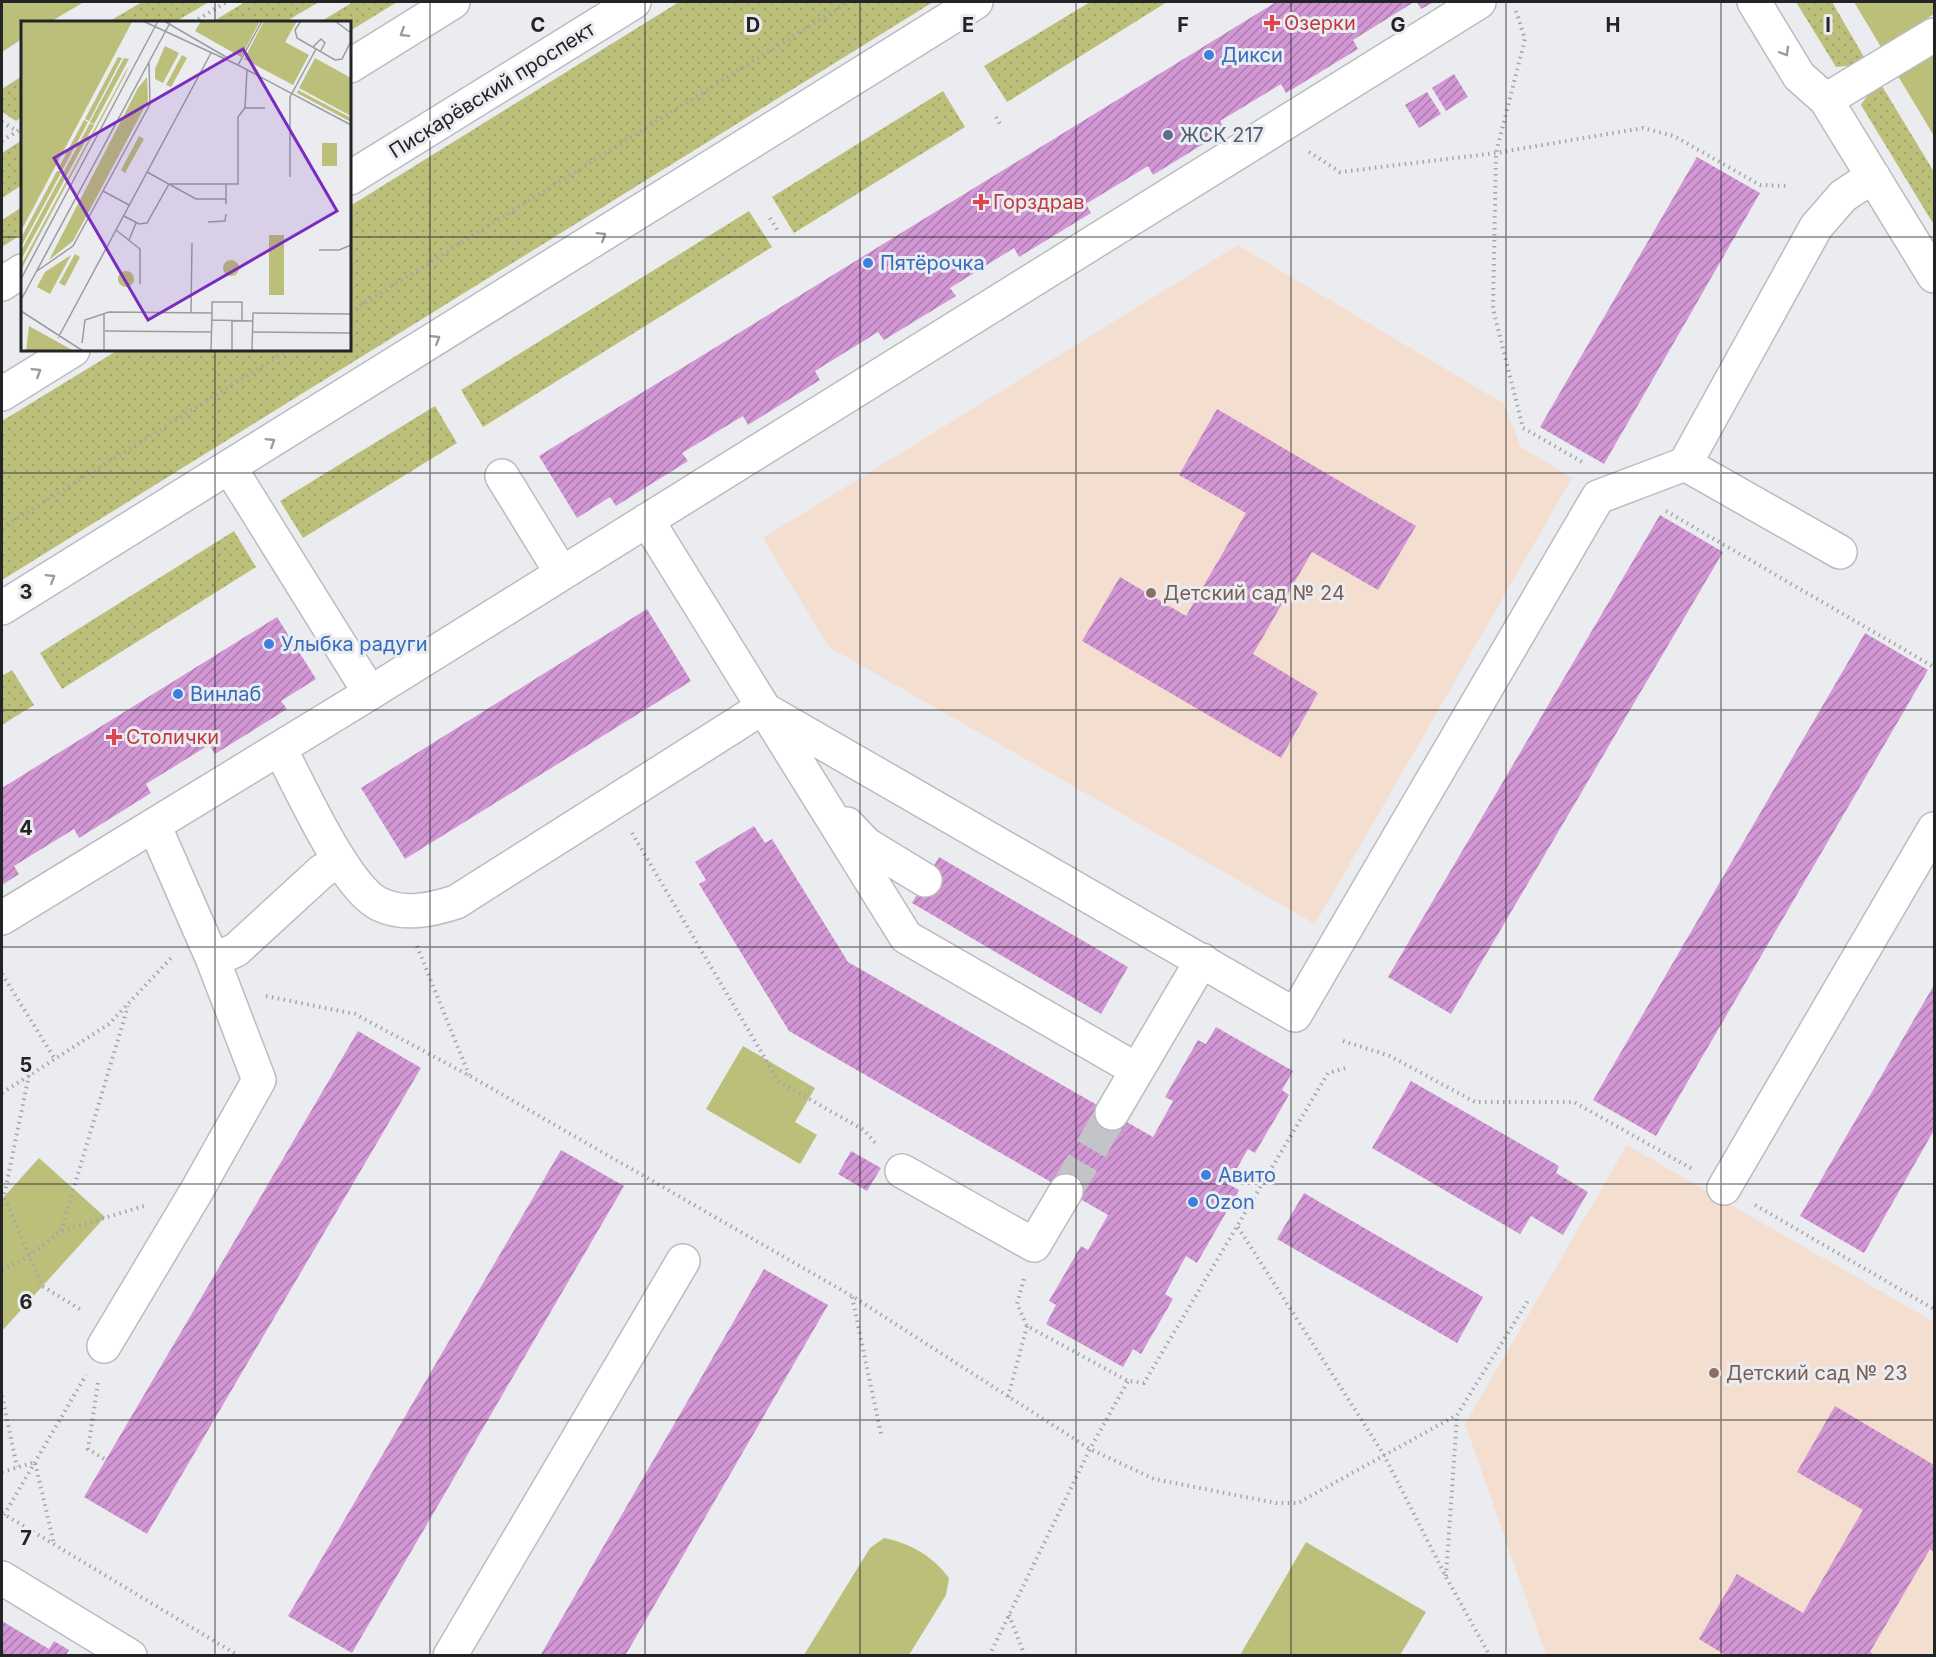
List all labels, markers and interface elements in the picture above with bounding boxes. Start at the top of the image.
place label: Озерки [1284,11,1356,35]
text: C [531,13,545,37]
text: D [746,13,760,37]
text: E [962,13,974,37]
text: F [1177,13,1189,37]
text: G [1390,13,1406,37]
text: H [1606,13,1620,37]
text: I [1825,13,1831,37]
street label: Пискарёвский проспект [385,16,600,163]
marker: Озерки [1265,16,1279,30]
inset map [21,21,351,351]
one-way arrow [400,25,410,37]
place label: Дикси [1221,43,1283,67]
one-way arrow [1777,46,1789,56]
marker: Дикси [1202,48,1216,62]
place label: ЖСК 217 [1180,123,1264,147]
marker: ЖСК 217 [1161,128,1175,142]
place label: Горздрав [993,190,1085,214]
marker: Горздрав [974,195,988,209]
one-way arrow [596,231,606,243]
place label: Пятёрочка [880,251,985,275]
marker: Пятёрочка [861,256,875,270]
one-way arrow [429,335,440,346]
one-way arrow [31,368,42,379]
one-way arrow [265,438,275,450]
one-way arrow [45,573,55,585]
text: 3 [20,580,32,604]
place label: Детский сад № 24 [1163,581,1345,605]
marker: Детский сад № 24 [1144,586,1158,600]
place label: Улыбка радуги [281,632,428,656]
marker: Улыбка радуги [262,637,276,651]
place label: Винлаб [190,682,261,706]
marker: Винлаб [171,687,185,701]
place label: Столички [126,725,219,749]
marker: Столички [107,730,121,744]
text: 4 [19,816,33,840]
text: 5 [20,1053,32,1077]
place label: Авито [1218,1163,1276,1187]
marker: Авито [1199,1168,1213,1182]
place label: Ozon [1205,1190,1255,1214]
marker: Ozon [1186,1195,1200,1209]
text: 6 [20,1290,33,1314]
place label: Детский сад № 23 [1726,1361,1908,1385]
marker: Детский сад № 23 [1707,1366,1721,1380]
text: 7 [20,1526,32,1550]

